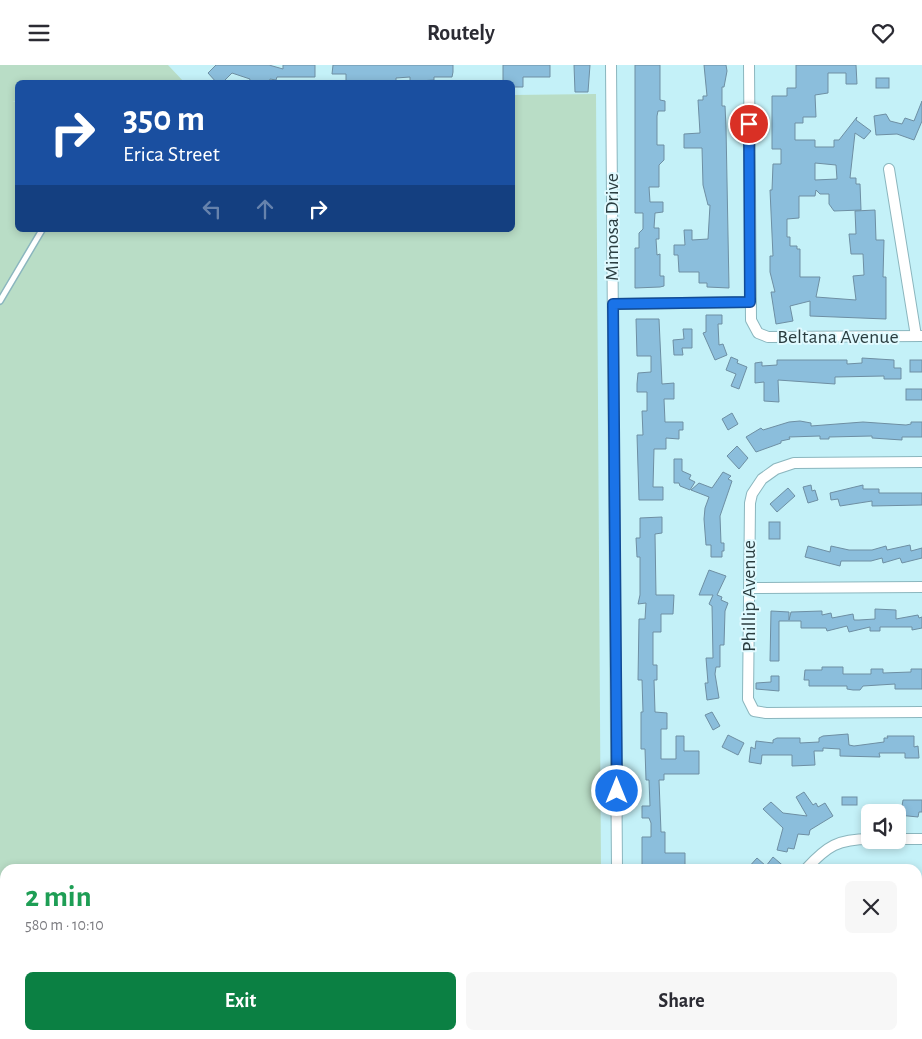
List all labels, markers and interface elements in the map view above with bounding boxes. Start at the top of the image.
icon: menu [25,19,53,47]
icon: heart [869,19,897,47]
text: Routely [427,22,495,44]
icon: right [40,100,105,165]
text: 350 m [123,102,205,137]
pin [728,103,770,145]
icon: arrive [735,110,763,138]
text: Erica Street [123,143,220,165]
street label: Mimosa Drive [602,173,622,281]
icon: left [198,195,226,223]
icon: ahead [251,195,279,223]
icon: right [304,195,332,223]
street label: Beltana Avenue [777,327,899,347]
street label: Phillip Avenue [739,540,759,652]
position arrow [590,764,642,816]
map controls [861,804,906,849]
button: sound [861,804,906,849]
button: close [845,881,897,933]
text: 2 min [25,882,92,912]
text: 580 m · 10:10 [25,917,104,933]
button: Exit [25,972,456,1030]
button: Share [466,972,897,1030]

